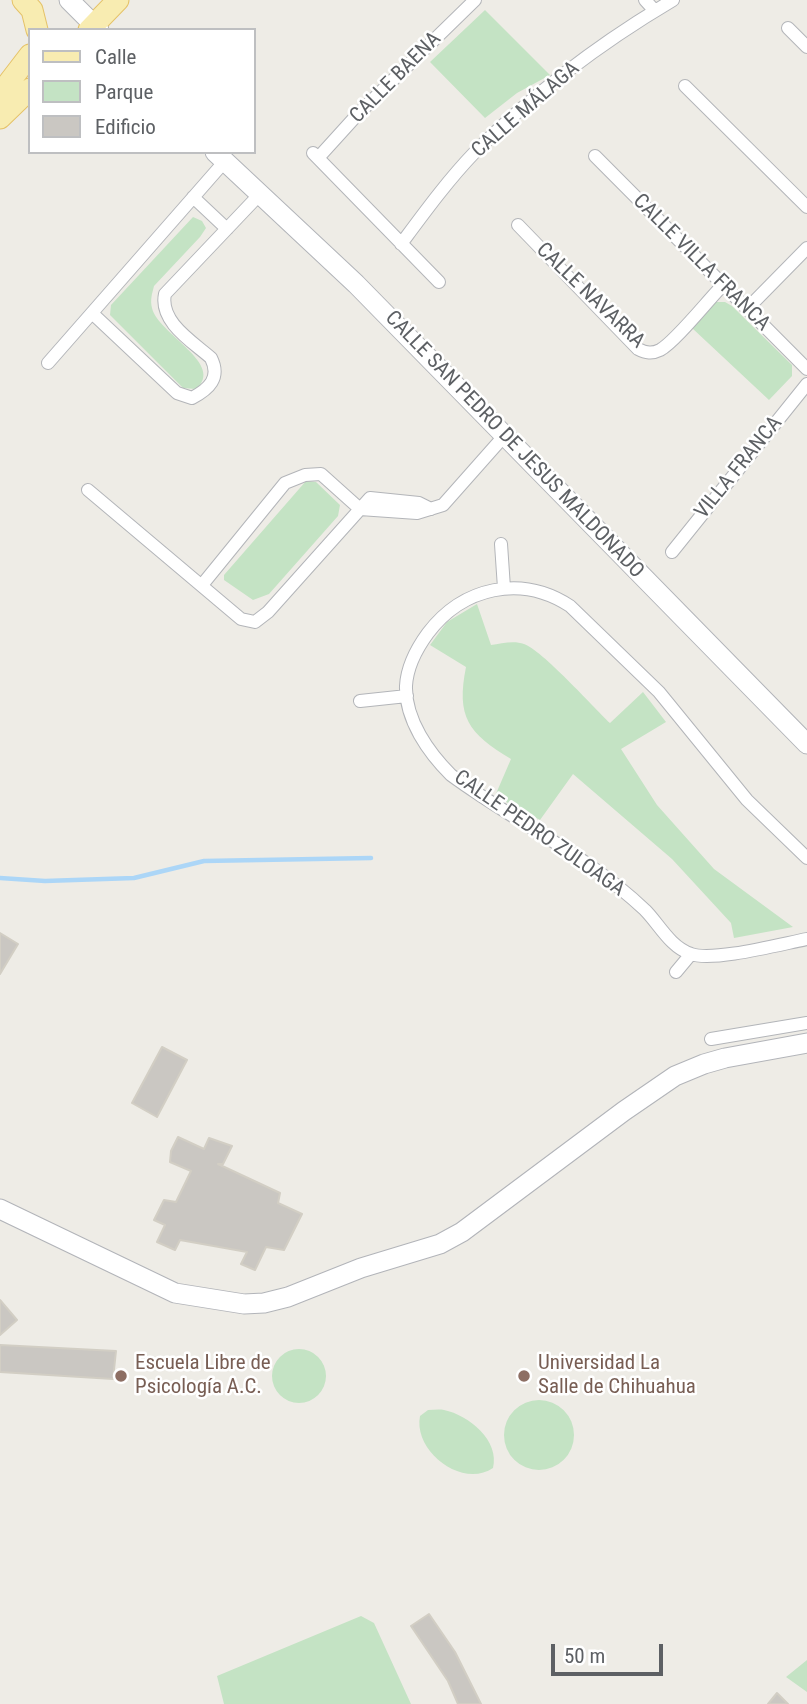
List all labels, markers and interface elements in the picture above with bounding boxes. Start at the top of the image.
street label: CALLE BAENA [345,27,447,129]
legend [28,28,256,154]
text: Calle [95,45,136,69]
street label: CALLE MÁLAGA [467,57,585,163]
text: Parque [95,80,153,104]
text: Edificio [95,115,156,139]
street label: CALLE VILLA FRANCA [627,189,775,337]
street label: CALLE NAVARRA [530,238,650,354]
street label: CALLE SAN PEDRO DE JESUS MALDONADO [379,306,649,584]
street label: VILLA FRANCA [690,412,788,524]
street label: CALLE PEDRO ZULOAGA [449,765,629,903]
place label: Escuela Libre de Psicología A.C. [135,1351,271,1401]
place label: Universidad La Salle de Chihuahua [538,1351,696,1401]
marker: Escuela Libre de Psicología A.C. [113,1368,129,1384]
marker: Universidad La Salle de Chihuahua [516,1368,532,1384]
scale bar [555,1630,667,1674]
text: 50 m [564,1644,605,1668]

